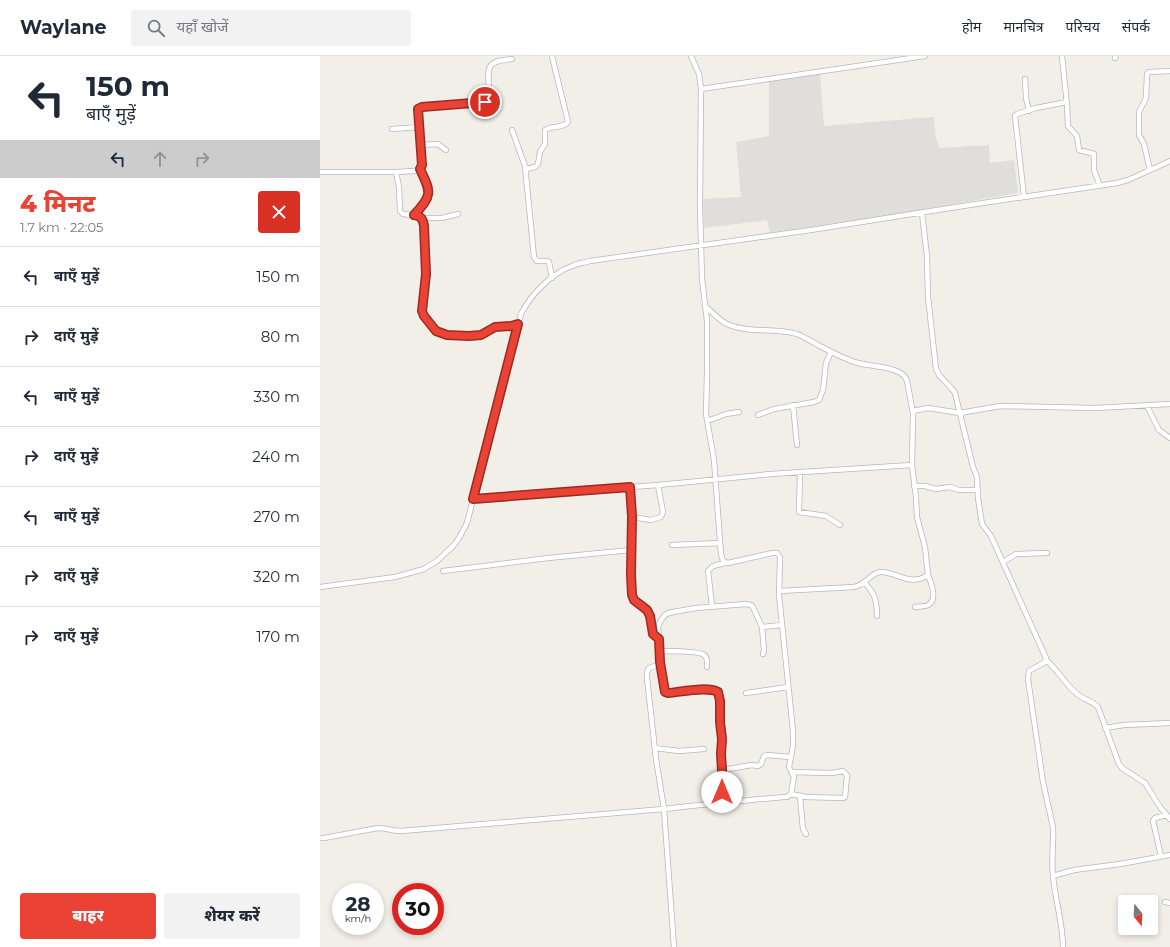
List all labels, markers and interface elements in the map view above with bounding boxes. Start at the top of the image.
search box [131,10,411,46]
text: Waylane [20,16,107,39]
icon: search [145,17,167,39]
text: यहाँ खोजें [177,17,228,36]
text: होम [962,18,981,36]
text: मानचित्र [1003,18,1044,36]
text: परिचय [1066,18,1100,36]
text: संपर्क [1122,18,1150,36]
text: 150 m [86,69,170,103]
icon: left [20,72,72,124]
pin [468,85,502,119]
icon: arrive [474,91,496,113]
text: बाएँ मुड़ें [86,103,136,125]
icon: left [107,148,129,170]
icon: ahead [149,148,171,170]
icon: right [191,148,213,170]
text: 4 मिनट [20,189,95,218]
button: close [258,191,300,233]
text: 1.7 km · 22:05 [20,219,103,235]
icon: left [20,266,42,288]
text: बाएँ मुड़ें [54,266,99,285]
text: 150 m [256,267,300,286]
icon: right [20,326,42,348]
text: दाएँ मुड़ें [54,326,99,345]
text: 80 m [261,327,300,346]
icon: left [20,386,42,408]
text: बाएँ मुड़ें [54,386,99,405]
text: 330 m [253,387,300,406]
icon: right [20,446,42,468]
text: दाएँ मुड़ें [54,446,99,465]
text: 240 m [252,447,300,466]
icon: left [20,506,42,528]
text: बाएँ मुड़ें [54,506,99,525]
text: 270 m [253,507,300,526]
icon: right [20,566,42,588]
text: दाएँ मुड़ें [54,566,99,585]
text: 320 m [253,567,300,586]
icon: right [20,626,42,648]
text: दाएँ मुड़ें [54,626,99,645]
text: 170 m [256,627,300,646]
position arrow [701,771,743,813]
speed limit sign: 30 [392,883,444,935]
text: 28 [346,892,371,916]
button: बाहर [20,893,156,939]
button: शेयर करें [164,893,300,939]
north arrow [1118,895,1158,935]
map controls [1118,895,1158,935]
text: km/h [345,912,371,925]

